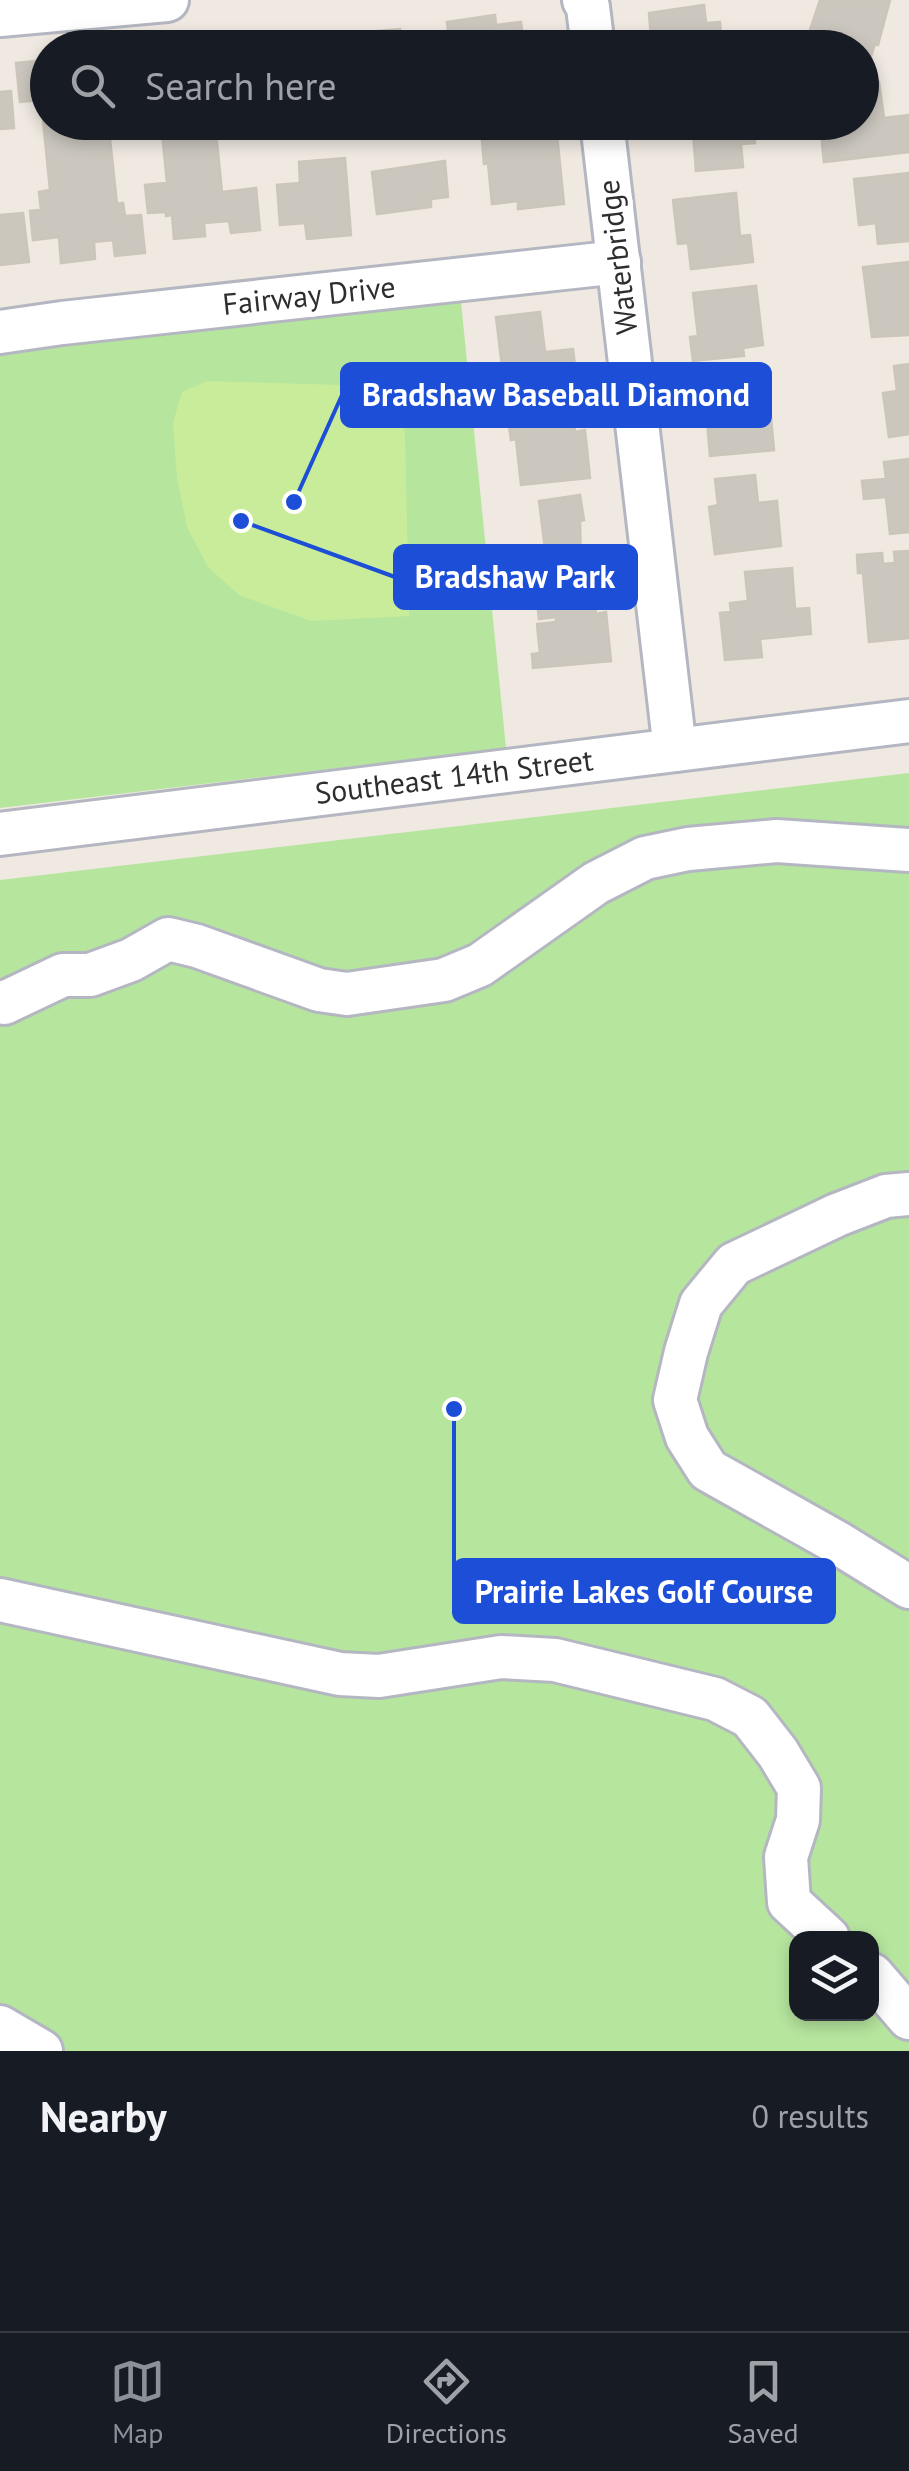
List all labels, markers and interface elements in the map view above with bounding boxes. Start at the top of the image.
search box [30,30,879,140]
icon: search [65,58,120,113]
text: Search here [145,61,337,110]
street label: Waterbridge [588,178,645,337]
street label: Fairway Drive [220,266,397,323]
callout: Bradshaw Baseball Diamond [342,364,770,426]
text: Bradshaw Baseball Diamond [362,373,750,415]
callout: Bradshaw Park [395,546,636,608]
text: Bradshaw Park [415,555,616,597]
street label: Southeast 14th Street [313,739,595,812]
callout: Prairie Lakes Golf Course [454,1560,834,1622]
text: Prairie Lakes Golf Course [475,1570,813,1612]
map controls [789,1931,879,2021]
button: layers [789,1931,879,2021]
text: Nearby [40,2089,167,2144]
text: 0 results [751,2095,869,2137]
tab: Map [110,2354,165,2451]
tab: Directions [386,2354,507,2451]
tab: Saved [727,2354,799,2451]

